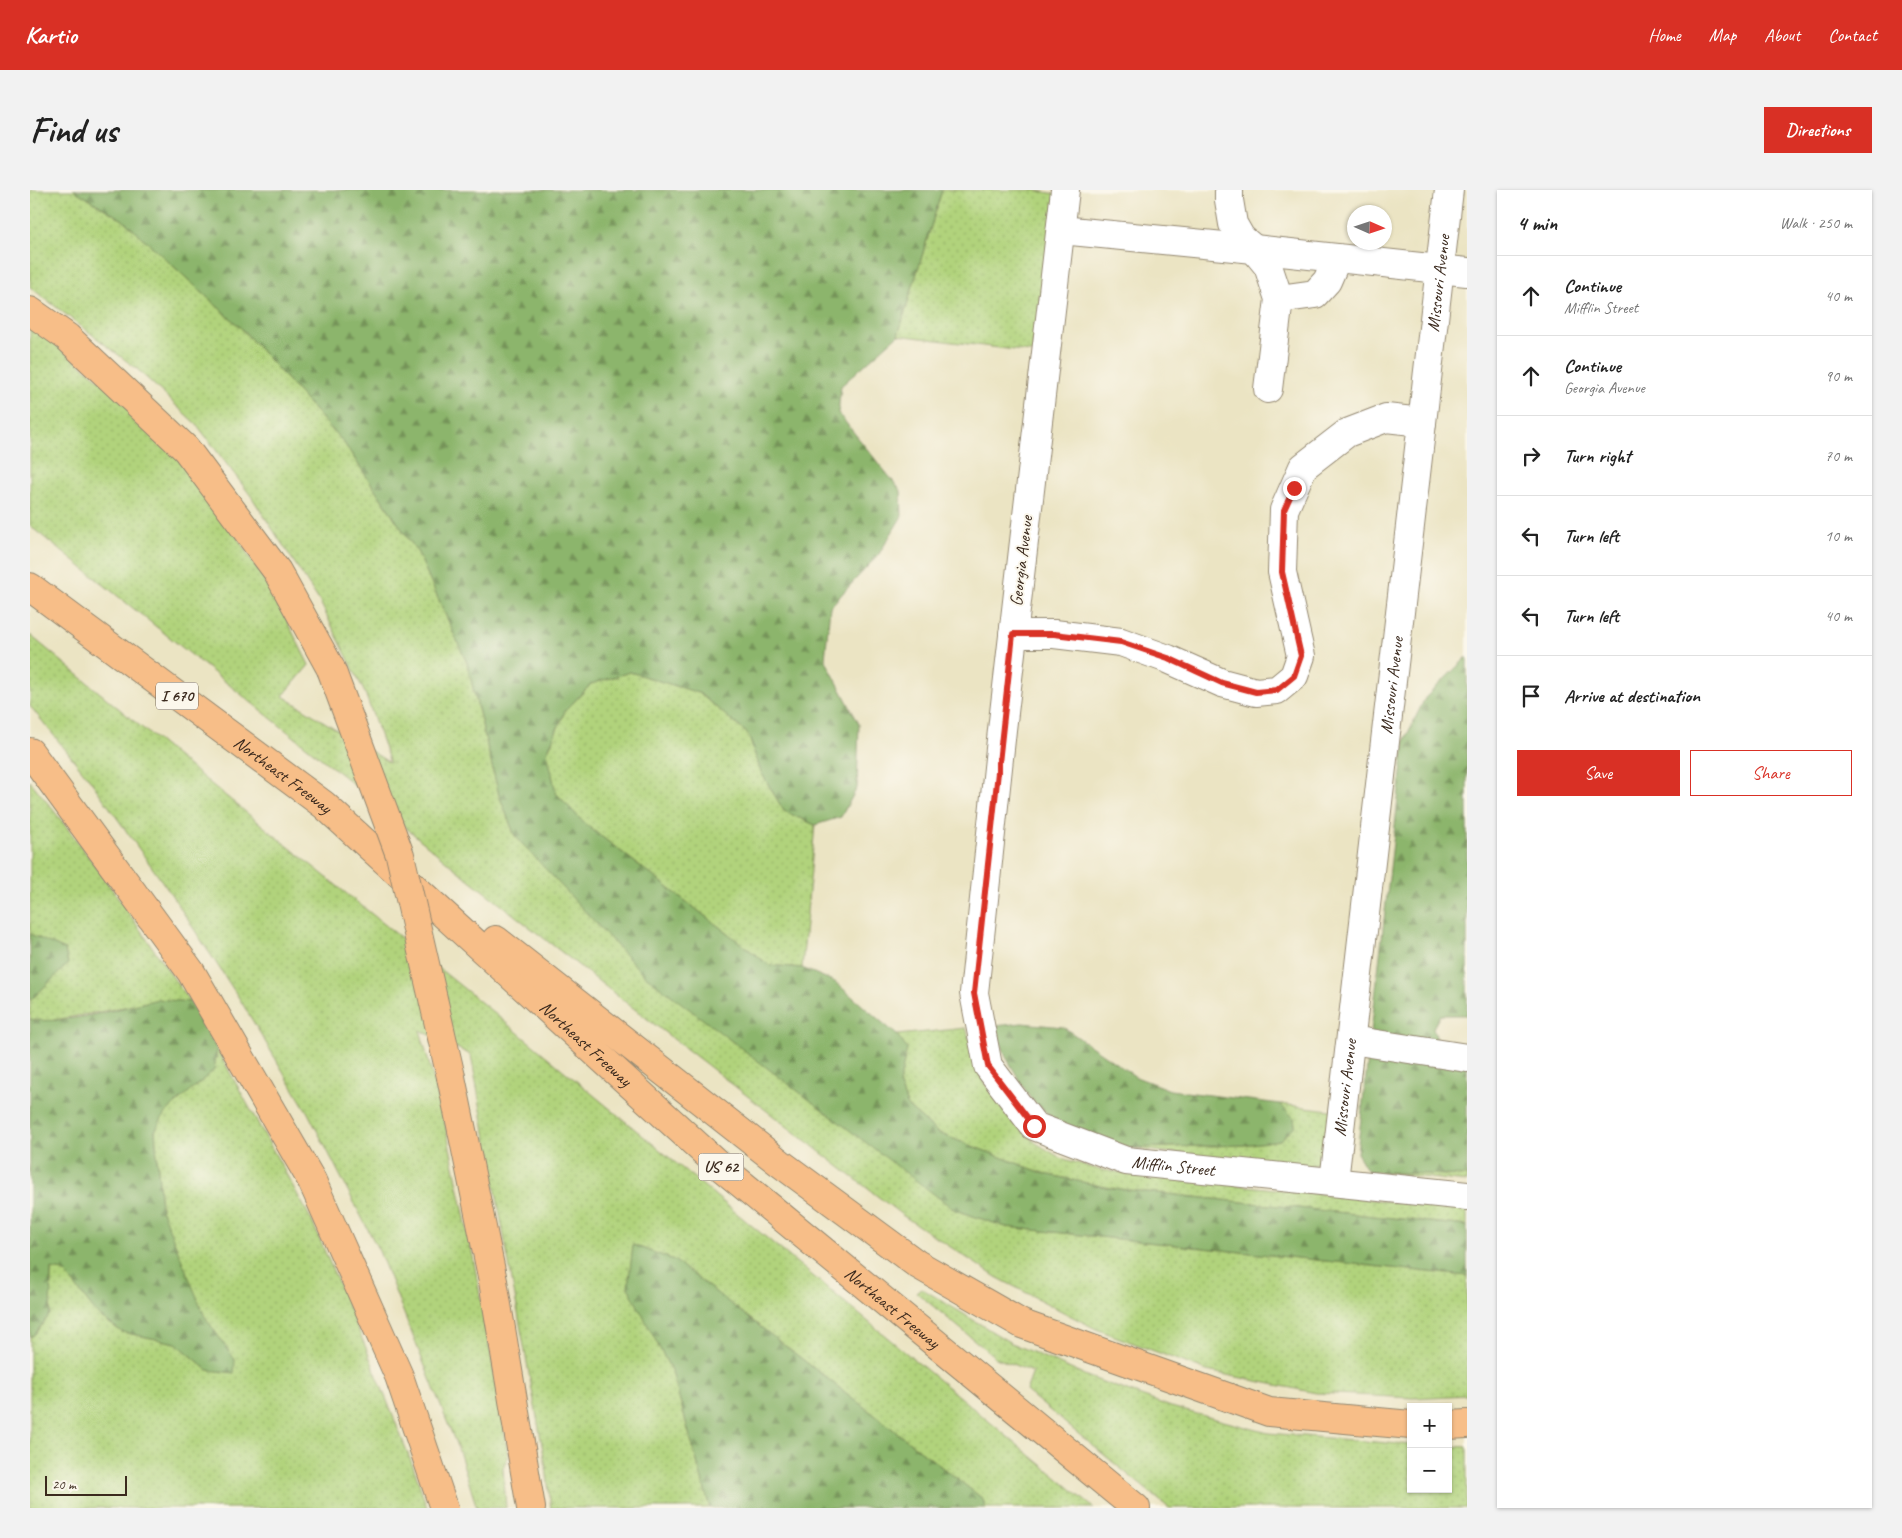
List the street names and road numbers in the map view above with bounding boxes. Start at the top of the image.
street label: Missouri Avenue [1422,232,1455,333]
street label: Georgia Avenue [1005,513,1038,607]
street label: Missouri Avenue [1375,635,1408,735]
road number: I 670 [156,682,198,710]
street label: Northeast Freeway [230,731,338,819]
street label: Northeast Freeway [535,996,637,1092]
street label: Missouri Avenue [1328,1037,1362,1137]
street label: Mifflin Street [1131,1151,1218,1181]
road number: US 62 [698,1154,744,1180]
street label: Northeast Freeway [840,1262,946,1355]

